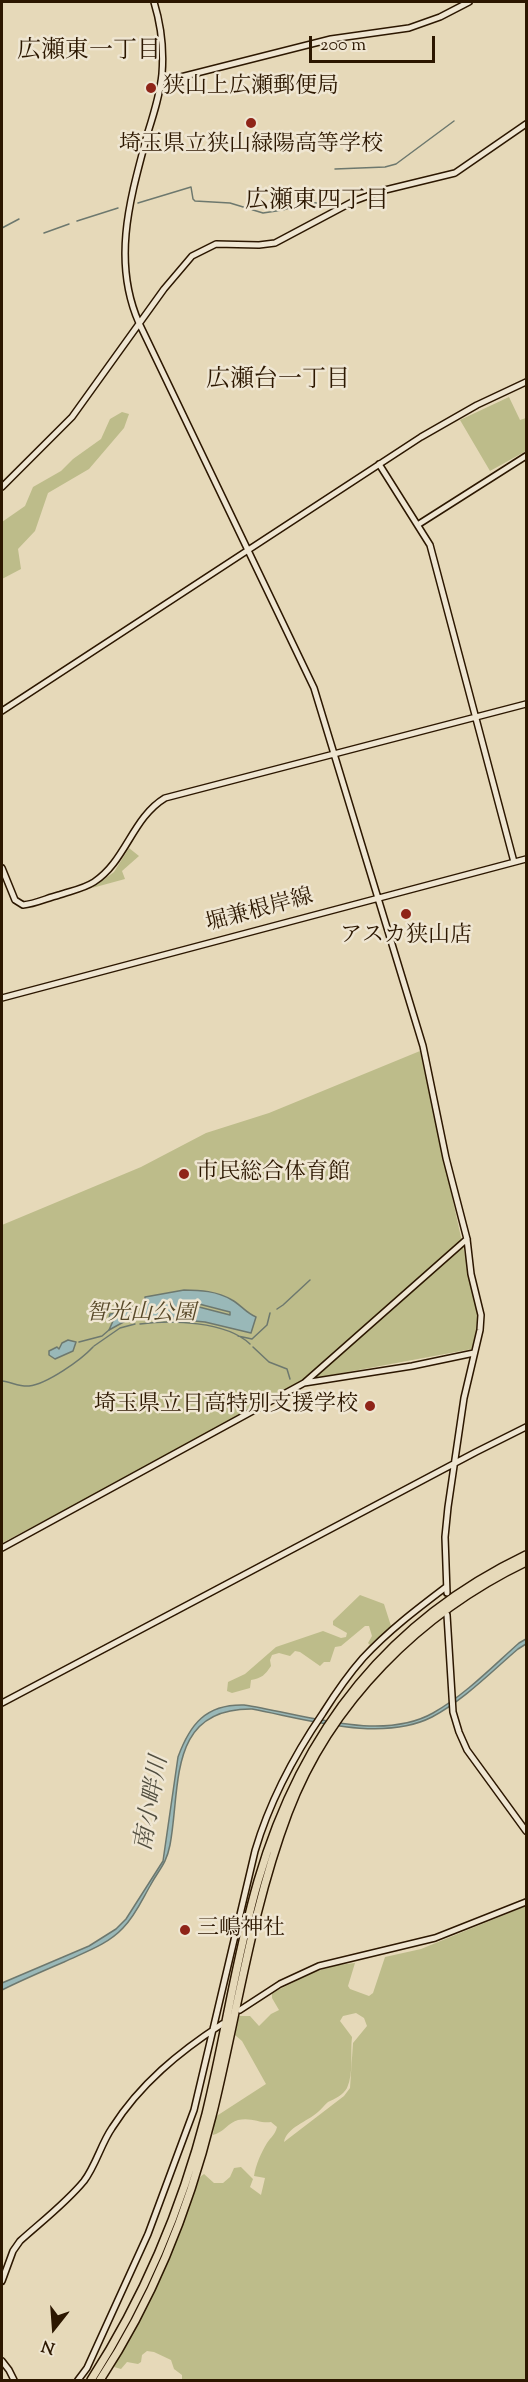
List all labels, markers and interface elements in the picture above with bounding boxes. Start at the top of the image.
scale bar [312,24,438,62]
text: 200 m [320,33,366,59]
district label: 広瀬東一丁目 [17,39,161,67]
place label: 狭山上広瀬郵便局 [163,75,339,101]
marker: 狭山上広瀬郵便局 [144,81,158,95]
marker: 埼玉県立狭山緑陽高等学校 [244,116,258,130]
place label: 埼玉県立狭山緑陽高等学校 [119,133,383,159]
district label: 広瀬東四丁目 [245,189,389,217]
district label: 広瀬台一丁目 [206,368,350,396]
street label: 堀兼根岸線 [203,885,317,939]
marker: アスカ狭山店 [399,907,413,921]
place label: アスカ狭山店 [340,924,472,950]
place label: 市民総合体育館 [196,1161,350,1187]
marker: 市民総合体育館 [177,1167,191,1181]
park label: 智光山公園 [86,1302,196,1328]
place label: 埼玉県立日高特別支援学校 [94,1393,358,1419]
marker: 埼玉県立日高特別支援学校 [363,1399,377,1413]
water label: 南小畔川 [131,1754,177,1854]
place label: 三嶋神社 [197,1917,285,1943]
marker: 三嶋神社 [178,1923,192,1937]
north arrow [24,2298,84,2358]
text: N [39,2333,58,2359]

